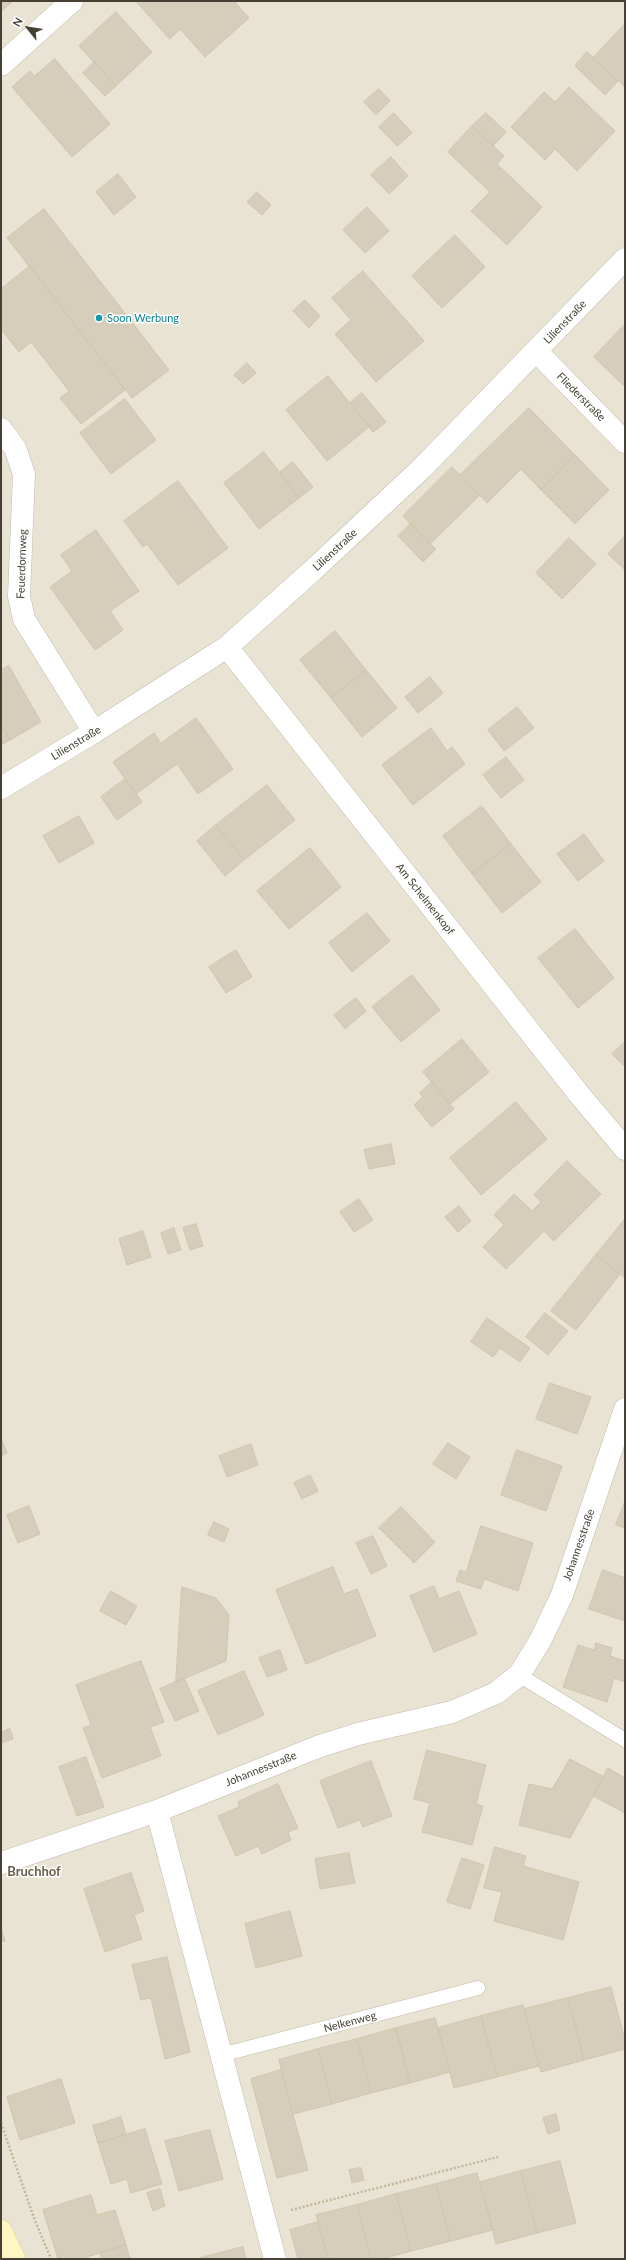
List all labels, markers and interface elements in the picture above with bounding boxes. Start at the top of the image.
north arrow [8,8,48,48]
text: N [9,15,25,29]
street label: Lilienstraße [541,297,589,347]
place label: Soon Werbung [107,311,179,325]
marker: Soon Werbung [94,313,104,323]
street label: Fliederstraße [554,370,608,424]
street label: Lilienstraße [310,526,360,574]
street label: Feuerdornweg [14,529,30,599]
street label: Lilienstraße [49,723,103,763]
street label: Am Schelmenkopf [393,860,457,938]
street label: Johannesstraße [560,1507,598,1583]
street label: Johannesstraße [224,1749,298,1789]
district label: Bruchhof [7,1864,61,1880]
street label: Nelkenweg [322,2009,378,2035]

